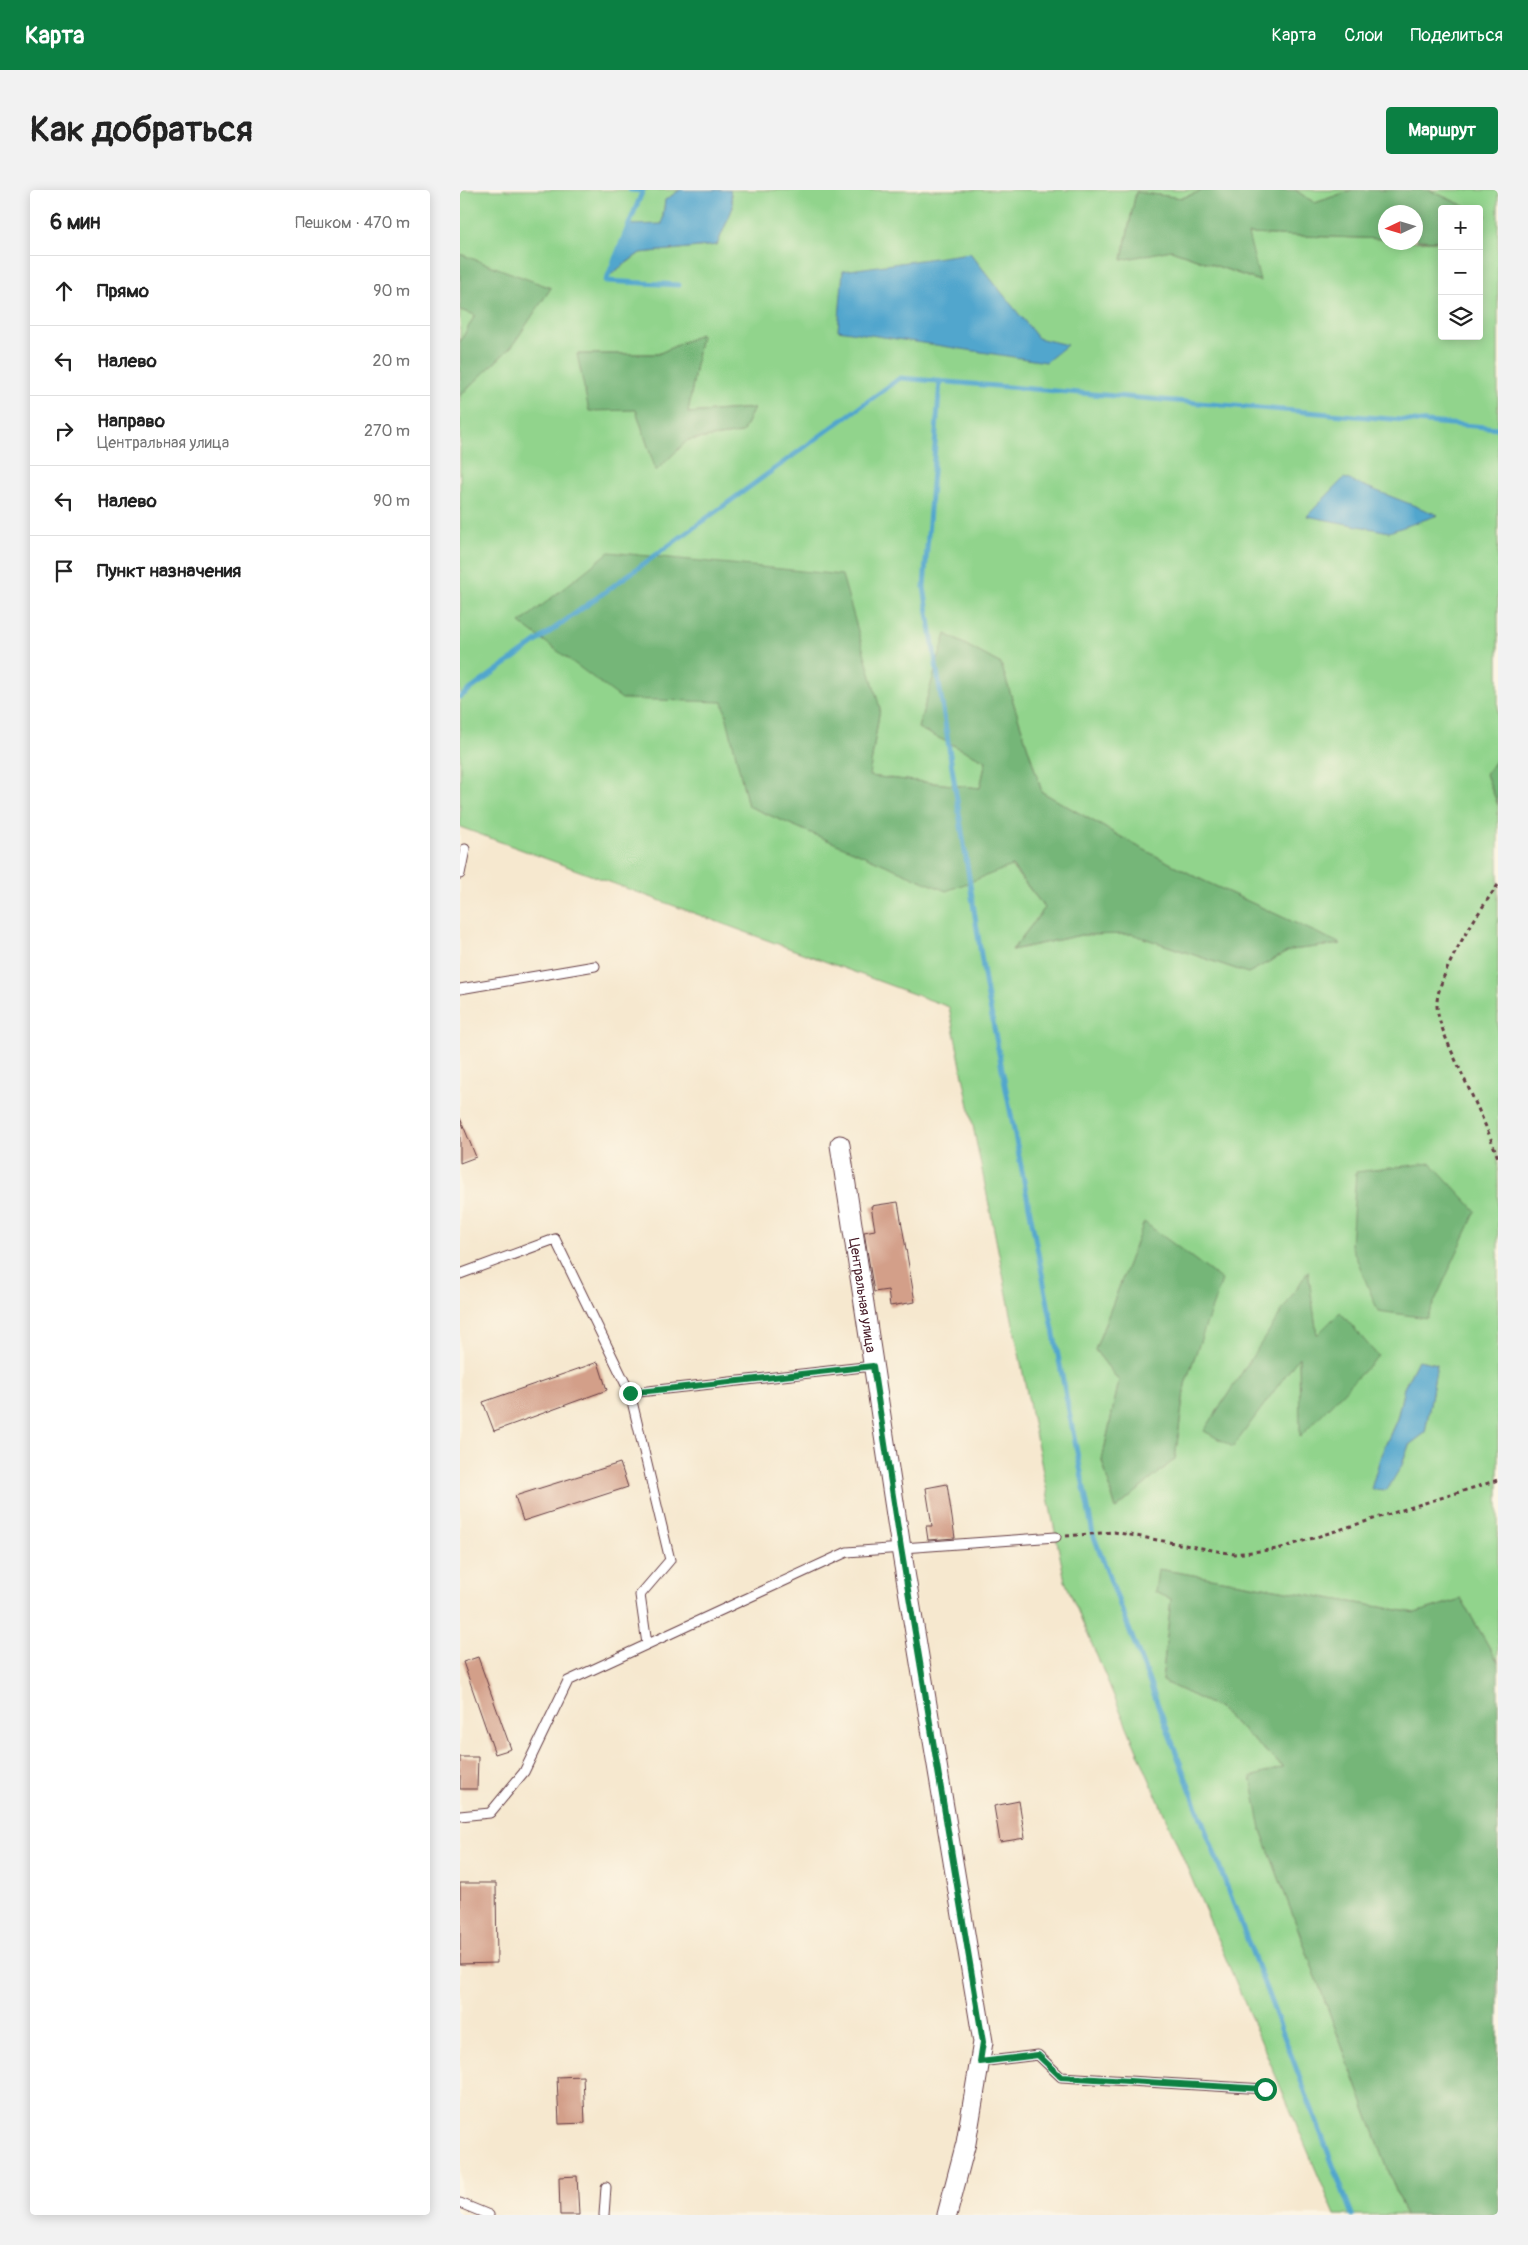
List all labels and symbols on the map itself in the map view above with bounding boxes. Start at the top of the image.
north arrow [1378,205,1423,250]
street label: Центральная улица [845,1237,879,1354]
route end [619,1382,642,1405]
route start [1254,2078,1277,2101]

